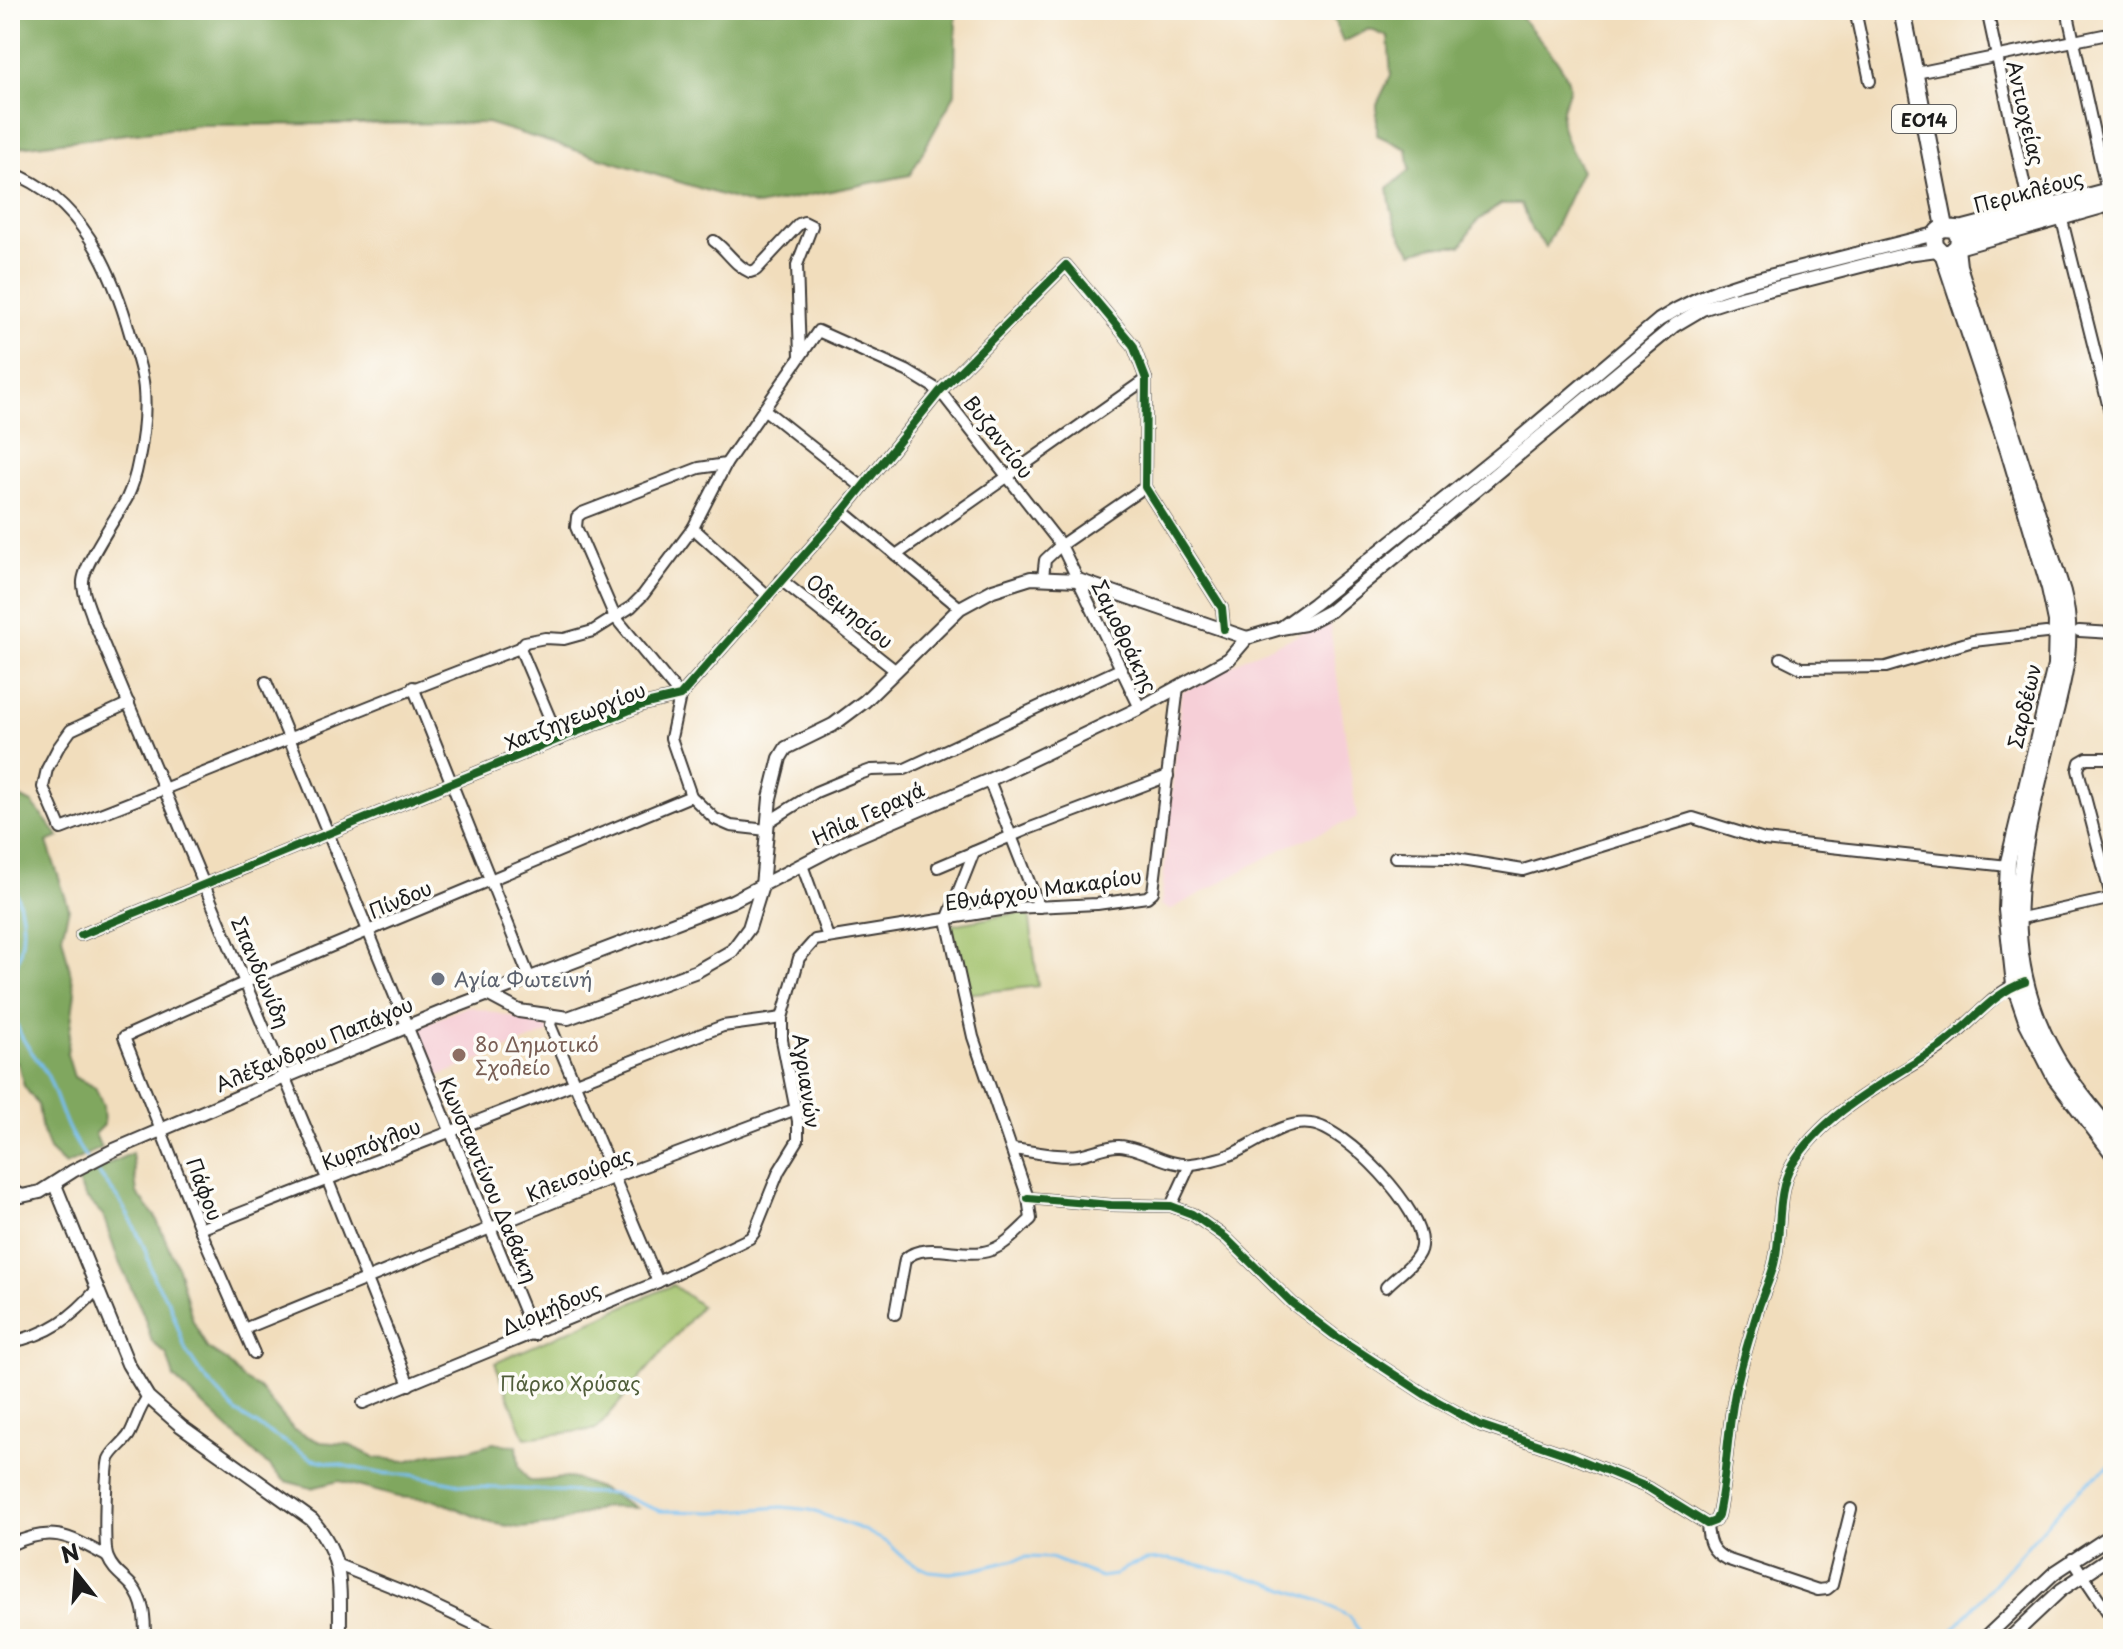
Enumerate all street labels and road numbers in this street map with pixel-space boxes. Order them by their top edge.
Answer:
street label: Αντιοχείας [1999,58,2053,168]
road number: ΕΟ14 [1892,105,1956,133]
street label: Περικλέους [1970,162,2086,220]
street label: Βυζαντίου [957,389,1041,485]
street label: Οδεμησίου [800,566,900,656]
street label: Σαμοθράκης [1085,575,1165,697]
street label: Σαρδέων [2000,661,2048,751]
street label: Χατζηγεωργίου [500,674,650,758]
street label: Ηλία Γεραγά [807,774,929,852]
street label: Εθνάρχου Μακαρίου [942,860,1144,918]
street label: Πίνδου [364,872,436,926]
street label: Σπανδωνίδη [224,912,298,1032]
street label: Αλέξανδρου Παπάγου [211,989,417,1099]
street label: Αγριανών [785,1032,829,1130]
street label: Κωνσταντίνου Δαβάκη [432,1073,546,1287]
street label: Κυρπόγλου [317,1111,425,1177]
street label: Κλεισούρας [521,1139,637,1209]
street label: Πάφου [179,1153,231,1225]
street label: Διομήδους [497,1274,605,1342]

